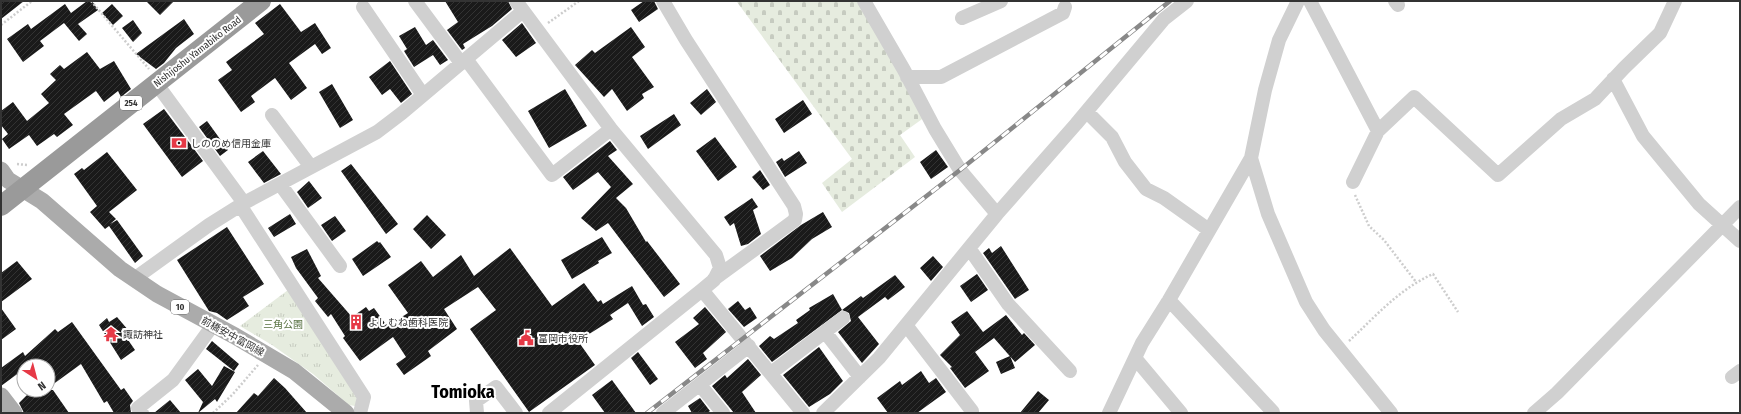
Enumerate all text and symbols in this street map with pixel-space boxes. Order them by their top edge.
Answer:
street label: Nishijoshu Yamabiko Road [151,14,244,90]
road number: 254 [120,96,142,110]
bank icon: しののめ信用金庫 [170,134,188,152]
place label: しののめ信用金庫 [191,138,271,150]
road number: 10 [171,300,189,314]
building icon: よしむね歯科医院 [347,313,365,331]
street label: 前橋安中富岡線 [199,315,266,359]
place label: よしむね歯科医院 [368,317,448,329]
park label: 三角公園 [263,319,303,331]
temple icon: 諏訪神社 [102,325,120,343]
place label: 諏訪神社 [123,329,163,341]
public building icon: 富岡市役所 [517,329,535,347]
place label: 富岡市役所 [538,333,588,345]
north arrow [16,358,56,398]
text: N [35,378,48,393]
district label: Tomioka [431,381,495,403]

